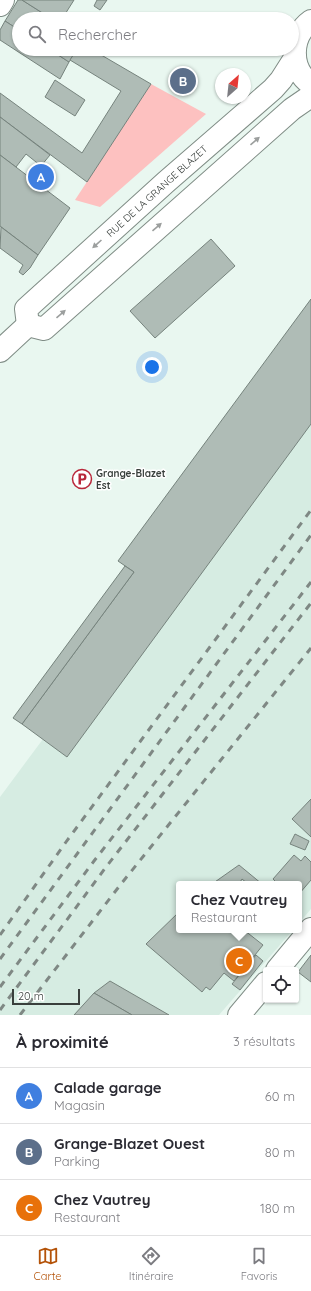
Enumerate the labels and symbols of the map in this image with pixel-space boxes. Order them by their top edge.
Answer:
pin: B [170,66,196,96]
north arrow [215,68,251,104]
one-way arrow [250,137,260,146]
street label: RUE DE LA GRANGE BLAZET [104,142,210,240]
pin: A [28,162,54,192]
one-way arrow [152,223,163,232]
one-way arrow [92,239,101,248]
one-way arrow [56,310,66,319]
your location [142,357,162,377]
place label: Grange-Blazet Est [96,467,166,492]
parking icon: Grange-Blazet Est [71,468,93,490]
pin: C [226,946,252,976]
scale bar [12,987,80,1006]

